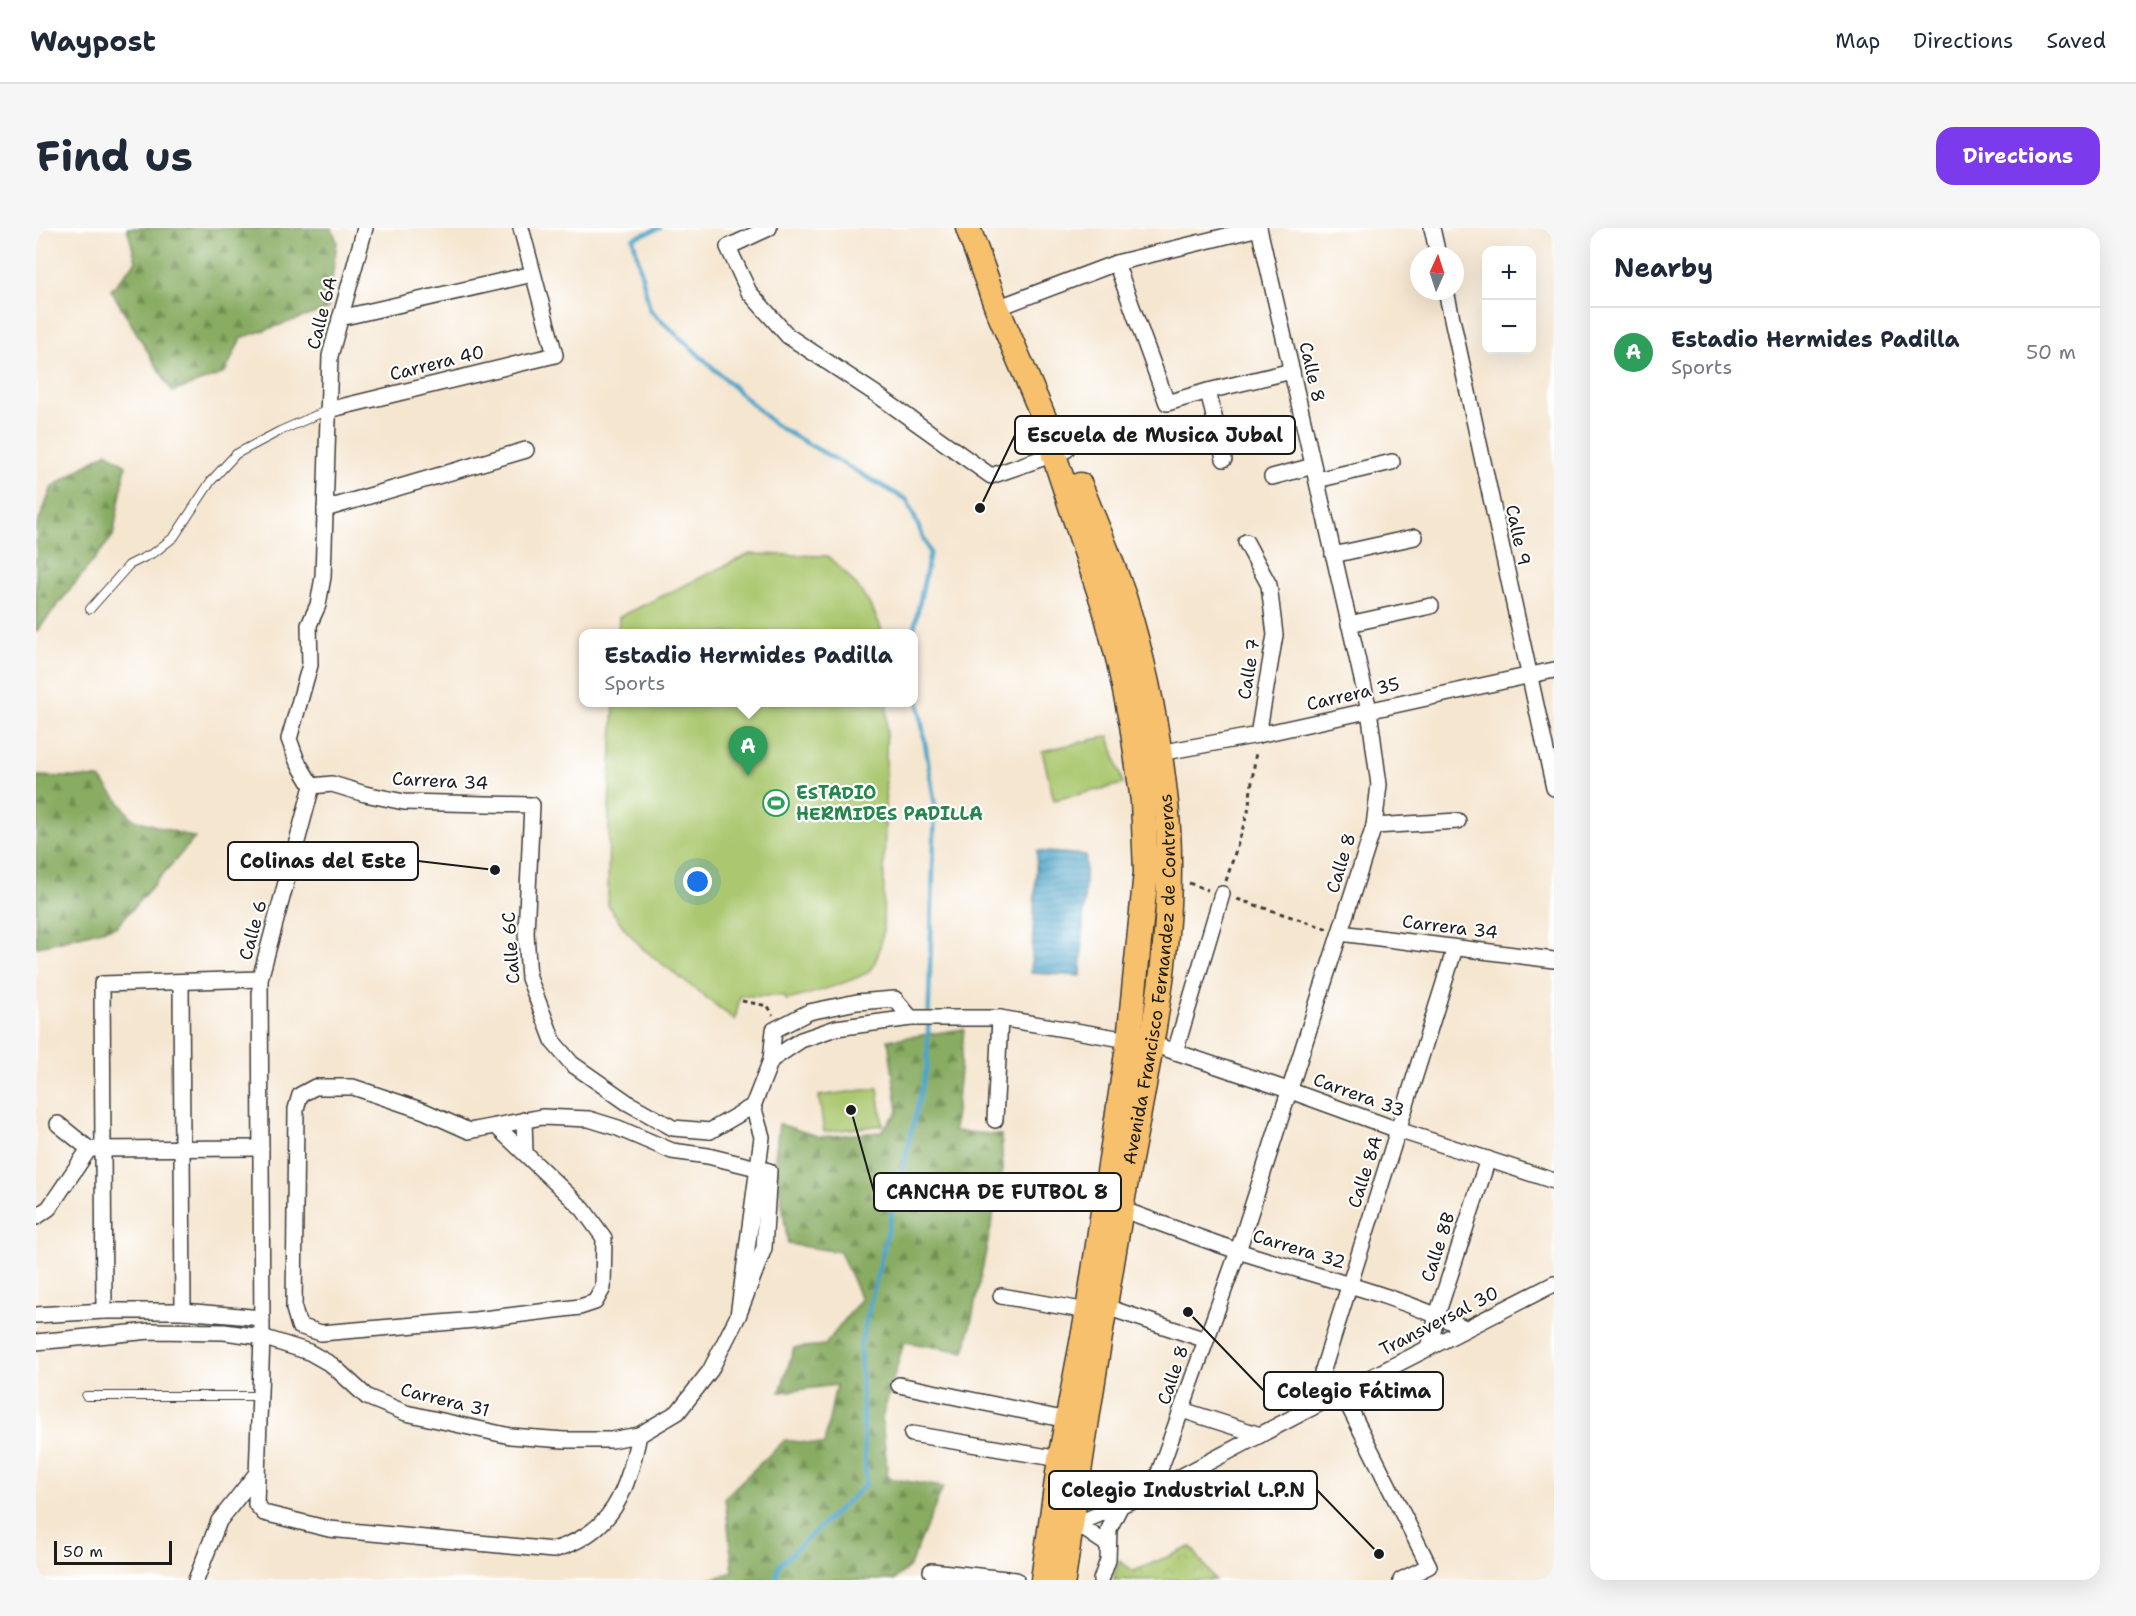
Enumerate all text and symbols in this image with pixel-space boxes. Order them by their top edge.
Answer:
text: Waypost [30,22,156,60]
text: Map [1835,27,1880,55]
text: Directions [1913,27,2013,55]
text: Saved [2046,27,2106,55]
button: Directions [1936,127,2100,185]
text: Find us [36,128,193,184]
north arrow [1410,246,1464,300]
map controls [1482,246,1536,354]
button: + [1482,246,1536,300]
text: Nearby [1614,250,1713,285]
street label: Calle 6A [301,274,343,352]
button: − [1482,300,1536,354]
text: Estadio Hermides Padilla [1671,325,1960,354]
street label: Calle 8 [1293,339,1331,405]
text: A [1626,339,1641,365]
text: 50 m [2026,339,2076,365]
street label: Carrera 40 [387,340,487,386]
text: Sports [1671,354,1732,380]
callout: Escuela de Musica Jubal [1015,416,1295,454]
text: Escuela de Musica Jubal [1027,422,1283,448]
street label: Calle 9 [1500,502,1536,568]
popup [579,629,918,707]
street label: Calle 7 [1232,637,1266,701]
text: Estadio Hermides Padilla [604,641,893,670]
text: Sports [604,670,666,696]
street label: Carrera 35 [1304,672,1402,716]
pin: A [728,726,768,776]
street label: Carrera 34 [391,766,489,796]
place label: ESTADIO HERMIDES PADILLA [796,781,983,826]
sports icon: ESTADIO HERMIDES PADILLA [761,788,791,818]
street label: Avenida Francisco Fernandez de Contreras [1117,792,1181,1167]
street label: Calle 8 [1321,830,1361,896]
callout: Colinas del Este [228,842,418,880]
text: Colinas del Este [240,848,406,874]
your location [683,867,712,896]
street label: Calle 6 [233,897,273,963]
street label: Carrera 34 [1401,909,1499,945]
street label: Calle 6C [497,911,525,985]
street label: Carrera 33 [1310,1067,1408,1123]
street label: Calle 8A [1342,1133,1388,1211]
callout: CANCHA DE FUTBOL 8 [874,1173,1121,1211]
text: CANCHA DE FUTBOL 8 [886,1179,1108,1205]
street label: Calle 8B [1415,1209,1461,1285]
street label: Carrera 32 [1250,1224,1348,1274]
street label: Transversal 30 [1375,1281,1503,1361]
street label: Calle 8 [1152,1342,1194,1408]
callout: Colegio Fátima [1264,1372,1443,1410]
street label: Carrera 31 [398,1377,492,1423]
text: Colegio Fátima [1277,1378,1432,1404]
callout: Colegio Industrial L.P.N [1049,1471,1317,1509]
text: Colegio Industrial L.P.N [1061,1477,1305,1503]
scale bar [54,1538,172,1566]
text: 50 m [63,1541,103,1562]

